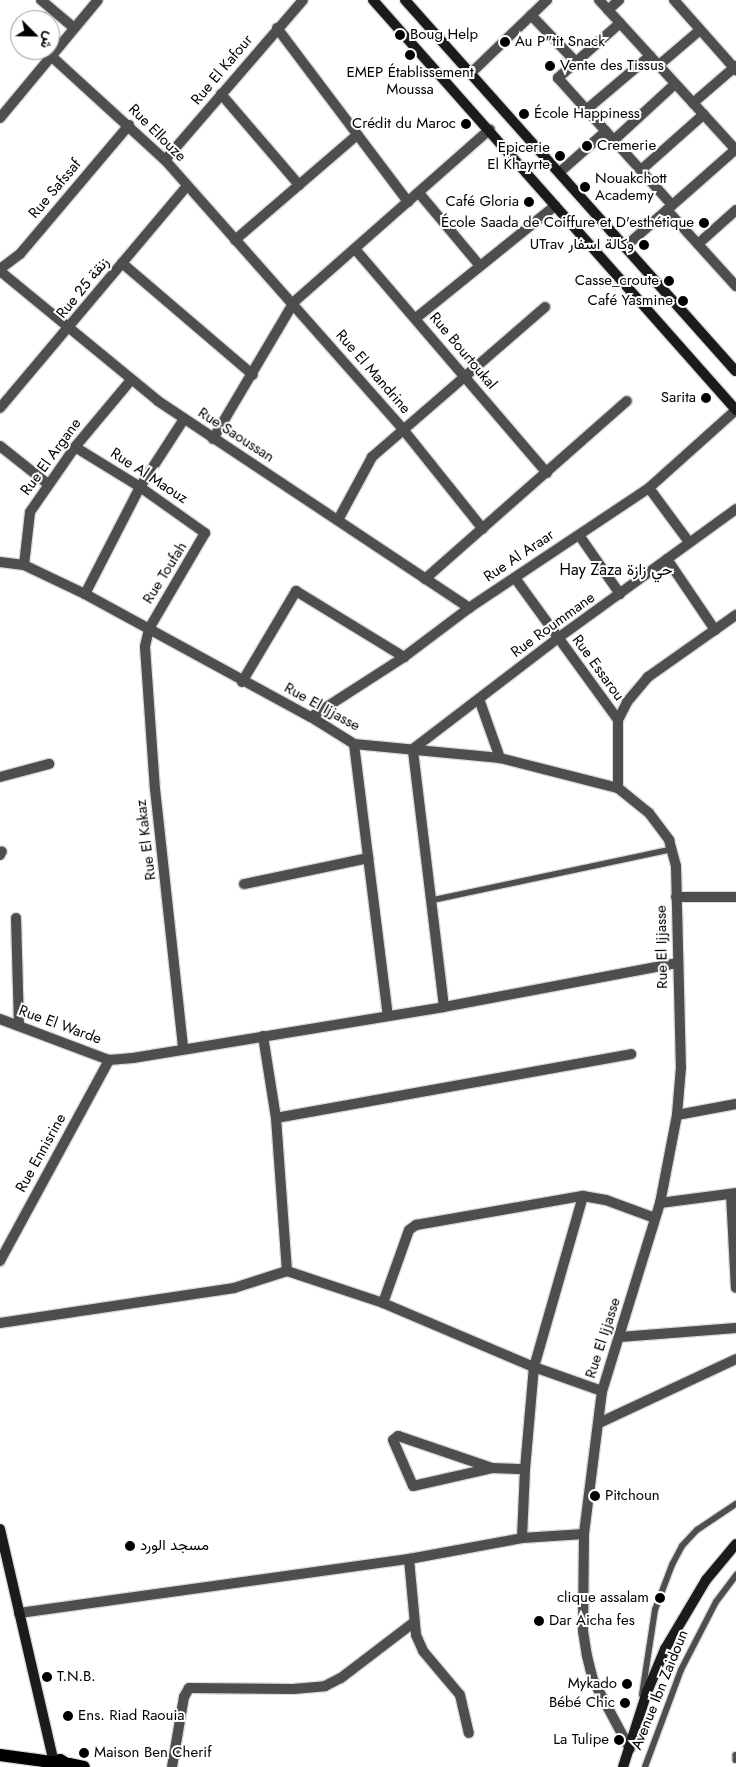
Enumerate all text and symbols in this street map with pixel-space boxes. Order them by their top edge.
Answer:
north arrow [10,10,60,60]
place label: Boug Help [410,26,478,44]
text: ش [35,29,60,52]
marker: Boug Help [394,29,406,41]
street label: Rue El Kafour [188,31,256,109]
place label: Au P"tit Snack [515,33,605,51]
marker: Au P"tit Snack [499,36,511,48]
marker: EMEP Établissement Moussa [404,49,416,61]
place label: Vente des Tissus [560,57,664,75]
marker: Vente des Tissus [544,60,556,72]
place label: EMEP Établissement Moussa [346,63,474,98]
street label: Rue Ellouze [124,100,190,166]
place label: École Happiness [534,105,640,123]
marker: École Happiness [518,108,530,120]
place label: Crédit du Maroc [352,115,456,133]
marker: Crédit du Maroc [460,118,472,130]
place label: Cremerie [597,137,656,155]
place label: Epicerie El Khayrte [487,138,550,173]
marker: Cremerie [581,140,593,152]
marker: Epicerie El Khayrte [554,150,566,162]
street label: Rue Safssaf [25,156,85,222]
place label: Nouakchott Academy [595,169,667,204]
marker: Nouakchott Academy [579,181,591,193]
place label: Café Gloria [445,193,519,211]
marker: Café Gloria [523,196,535,208]
place label: École Saada de Coiffure et D'esthétique [441,214,694,232]
marker: École Saada de Coiffure et D'esthétique [698,217,710,229]
place label: UTrav وكالة اسفار [530,236,634,254]
marker: UTrav وكالة اسفار [638,239,650,251]
street label: Rue 25 زنقة [53,254,113,322]
place label: Casse_croute [575,272,659,290]
marker: Casse_croute [663,275,675,287]
place label: Café Yasmine [588,292,673,310]
marker: Café Yasmine [677,295,689,307]
street label: Rue Bourtoukal [426,309,500,393]
street label: Rue El Mandrine [332,326,414,418]
place label: Sarita [661,389,696,407]
marker: Sarita [700,392,712,404]
street label: Rue Saoussan [195,404,277,466]
street label: Rue El Argane [17,415,85,499]
street label: Rue Al Maouz [107,444,191,508]
street label: Rue Al Araar [480,526,558,586]
street label: Rue Toufah [139,539,191,607]
district label: Hay Zaza حي زازة [560,560,672,580]
street label: Rue Roummane [508,589,598,661]
street label: Rue Essarou [568,632,628,704]
street label: Rue El Ijjasse [281,679,363,735]
street label: Rue El Kakaz [132,799,160,881]
street label: Rue El Ijjasse [652,905,672,989]
street label: Rue El Warde [16,1002,104,1048]
street label: Rue Ennisrine [12,1111,70,1195]
street label: Rue El Ijjasse [581,1295,625,1381]
place label: Pitchoun [605,1487,660,1505]
marker: Pitchoun [589,1490,601,1502]
place label: مسجد الورد [140,1537,209,1555]
marker: مسجد الورد [124,1540,136,1552]
place label: clique assalam [557,1589,649,1607]
marker: clique assalam [653,1591,667,1605]
place label: Dar Aicha fes [549,1612,635,1630]
marker: Dar Aicha fes [533,1615,545,1627]
street label: Avenue Ibn Zaidoun [628,1627,692,1753]
place label: T.N.B. [57,1668,96,1686]
marker: T.N.B. [41,1671,53,1683]
place label: Mykado [568,1675,617,1693]
marker: Mykado [621,1678,633,1690]
place label: Bébé Chic [549,1694,615,1712]
marker: Bébé Chic [619,1697,631,1709]
place label: Ens. Riad Raouia [78,1707,185,1725]
marker: Ens. Riad Raouia [62,1710,74,1722]
place label: La Tulipe [553,1731,609,1749]
marker: La Tulipe [613,1734,625,1746]
place label: Maison Ben Cherif [94,1744,212,1762]
marker: Maison Ben Cherif [78,1747,90,1759]

